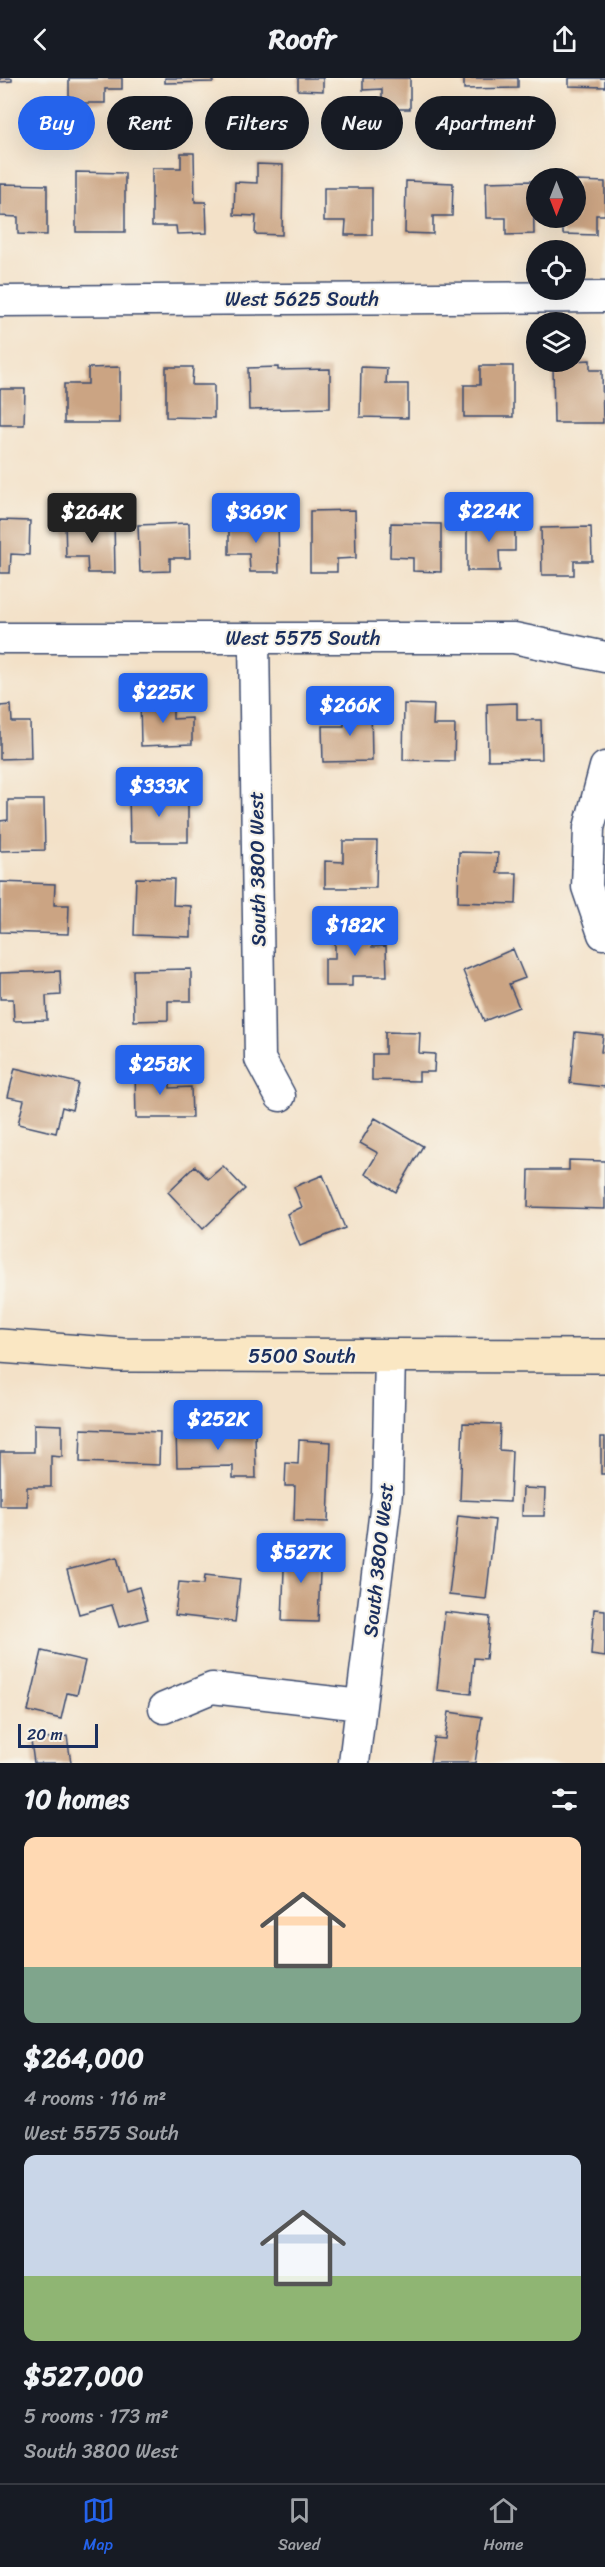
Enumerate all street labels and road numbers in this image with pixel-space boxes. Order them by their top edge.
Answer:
street label: West 5625 South [225,282,379,317]
street label: West 5575 South [226,621,380,656]
street label: South 3800 West [239,791,276,947]
street label: 5500 South [248,1339,356,1374]
street label: South 3800 West [353,1481,404,1639]

